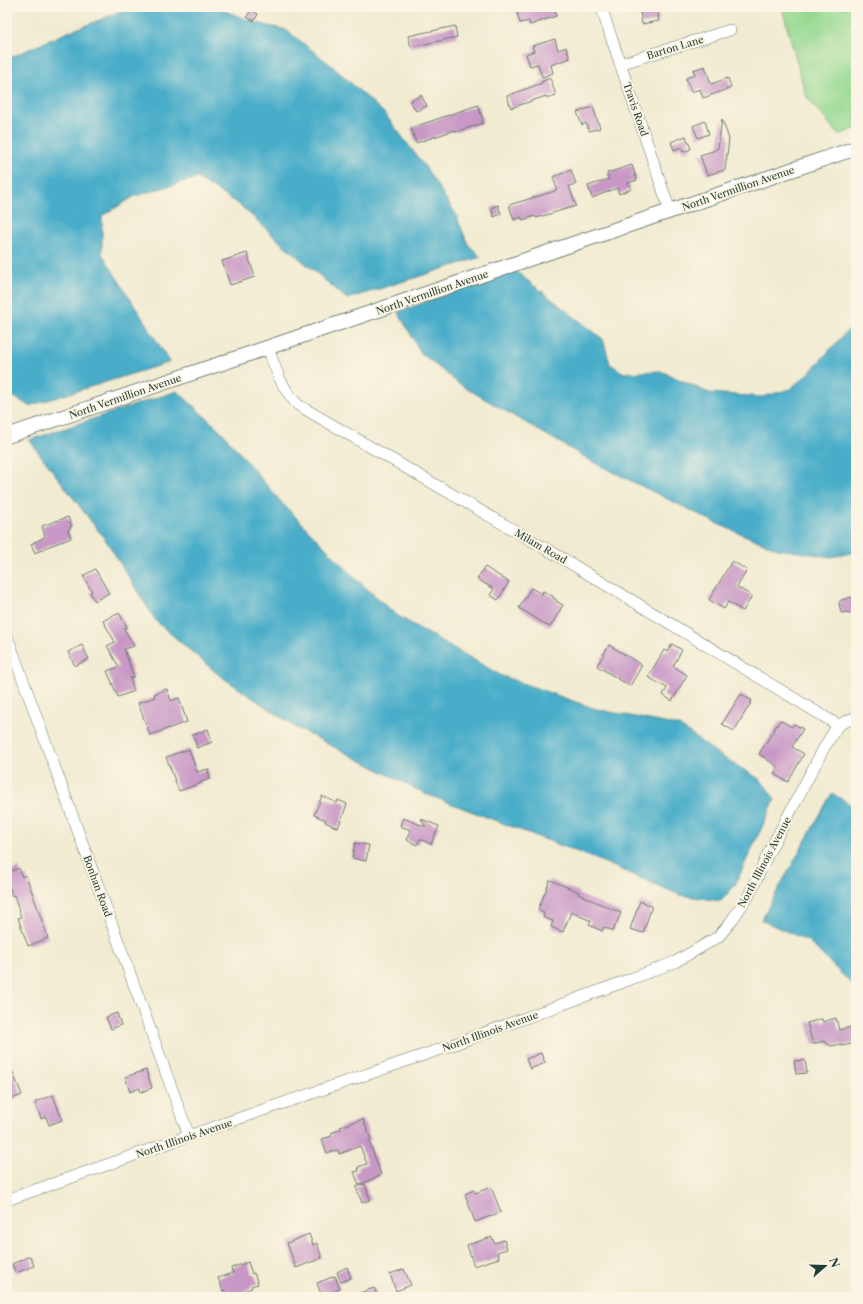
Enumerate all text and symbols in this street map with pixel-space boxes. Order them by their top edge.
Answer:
street label: Barton Lane [645,33,706,62]
street label: Travis Road [620,80,651,138]
street label: North Vermillion Avenue [680,163,796,214]
street label: North Vermillion Avenue [374,267,490,318]
street label: North Vermillion Avenue [67,371,183,422]
street label: Milam Road [512,526,569,567]
street label: North Illinois Avenue [735,814,794,910]
street label: Bonhan Road [80,854,115,919]
street label: North Illinois Avenue [440,1008,540,1055]
street label: North Illinois Avenue [134,1116,234,1161]
north arrow [805,1246,845,1286]
text: N [826,1256,843,1270]

